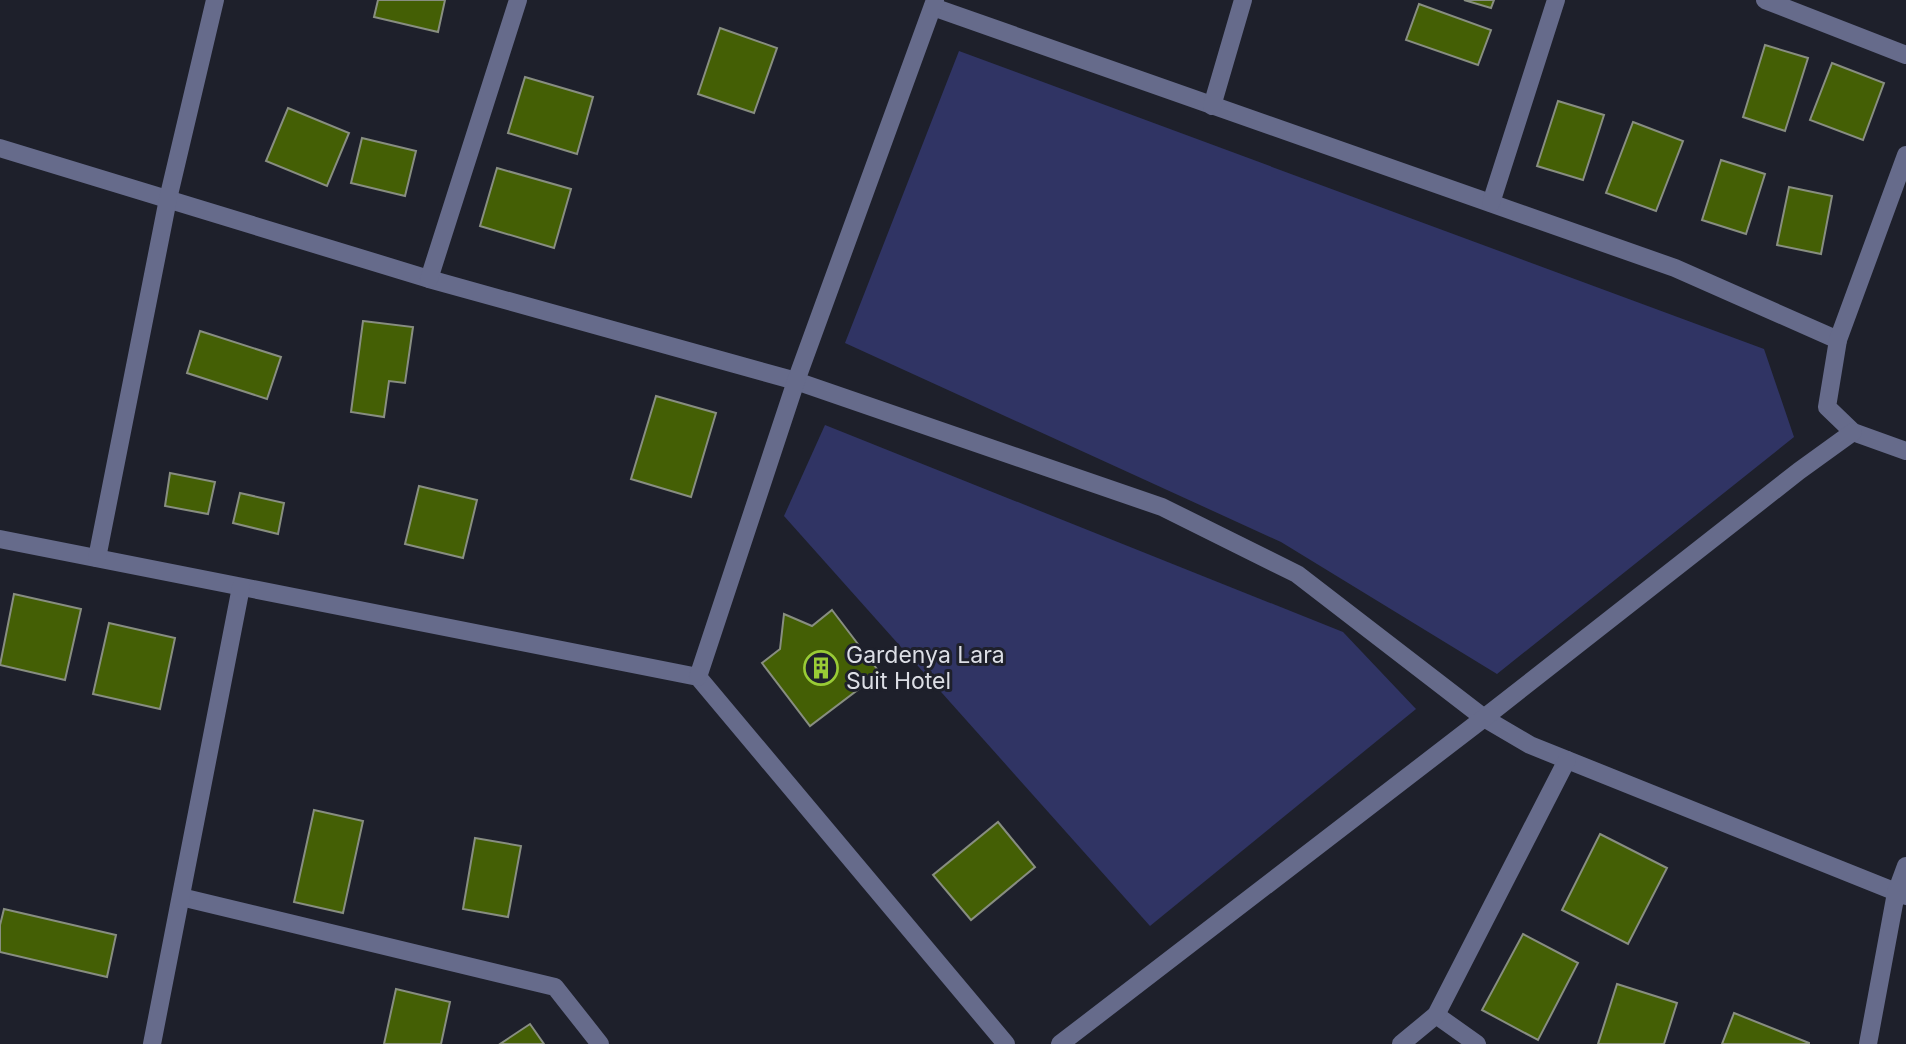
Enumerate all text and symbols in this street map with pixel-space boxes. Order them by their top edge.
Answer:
place label: Gardenya Lara Suit Hotel [846,641,1005,695]
building icon: Gardenya Lara Suit Hotel [802,649,840,687]

